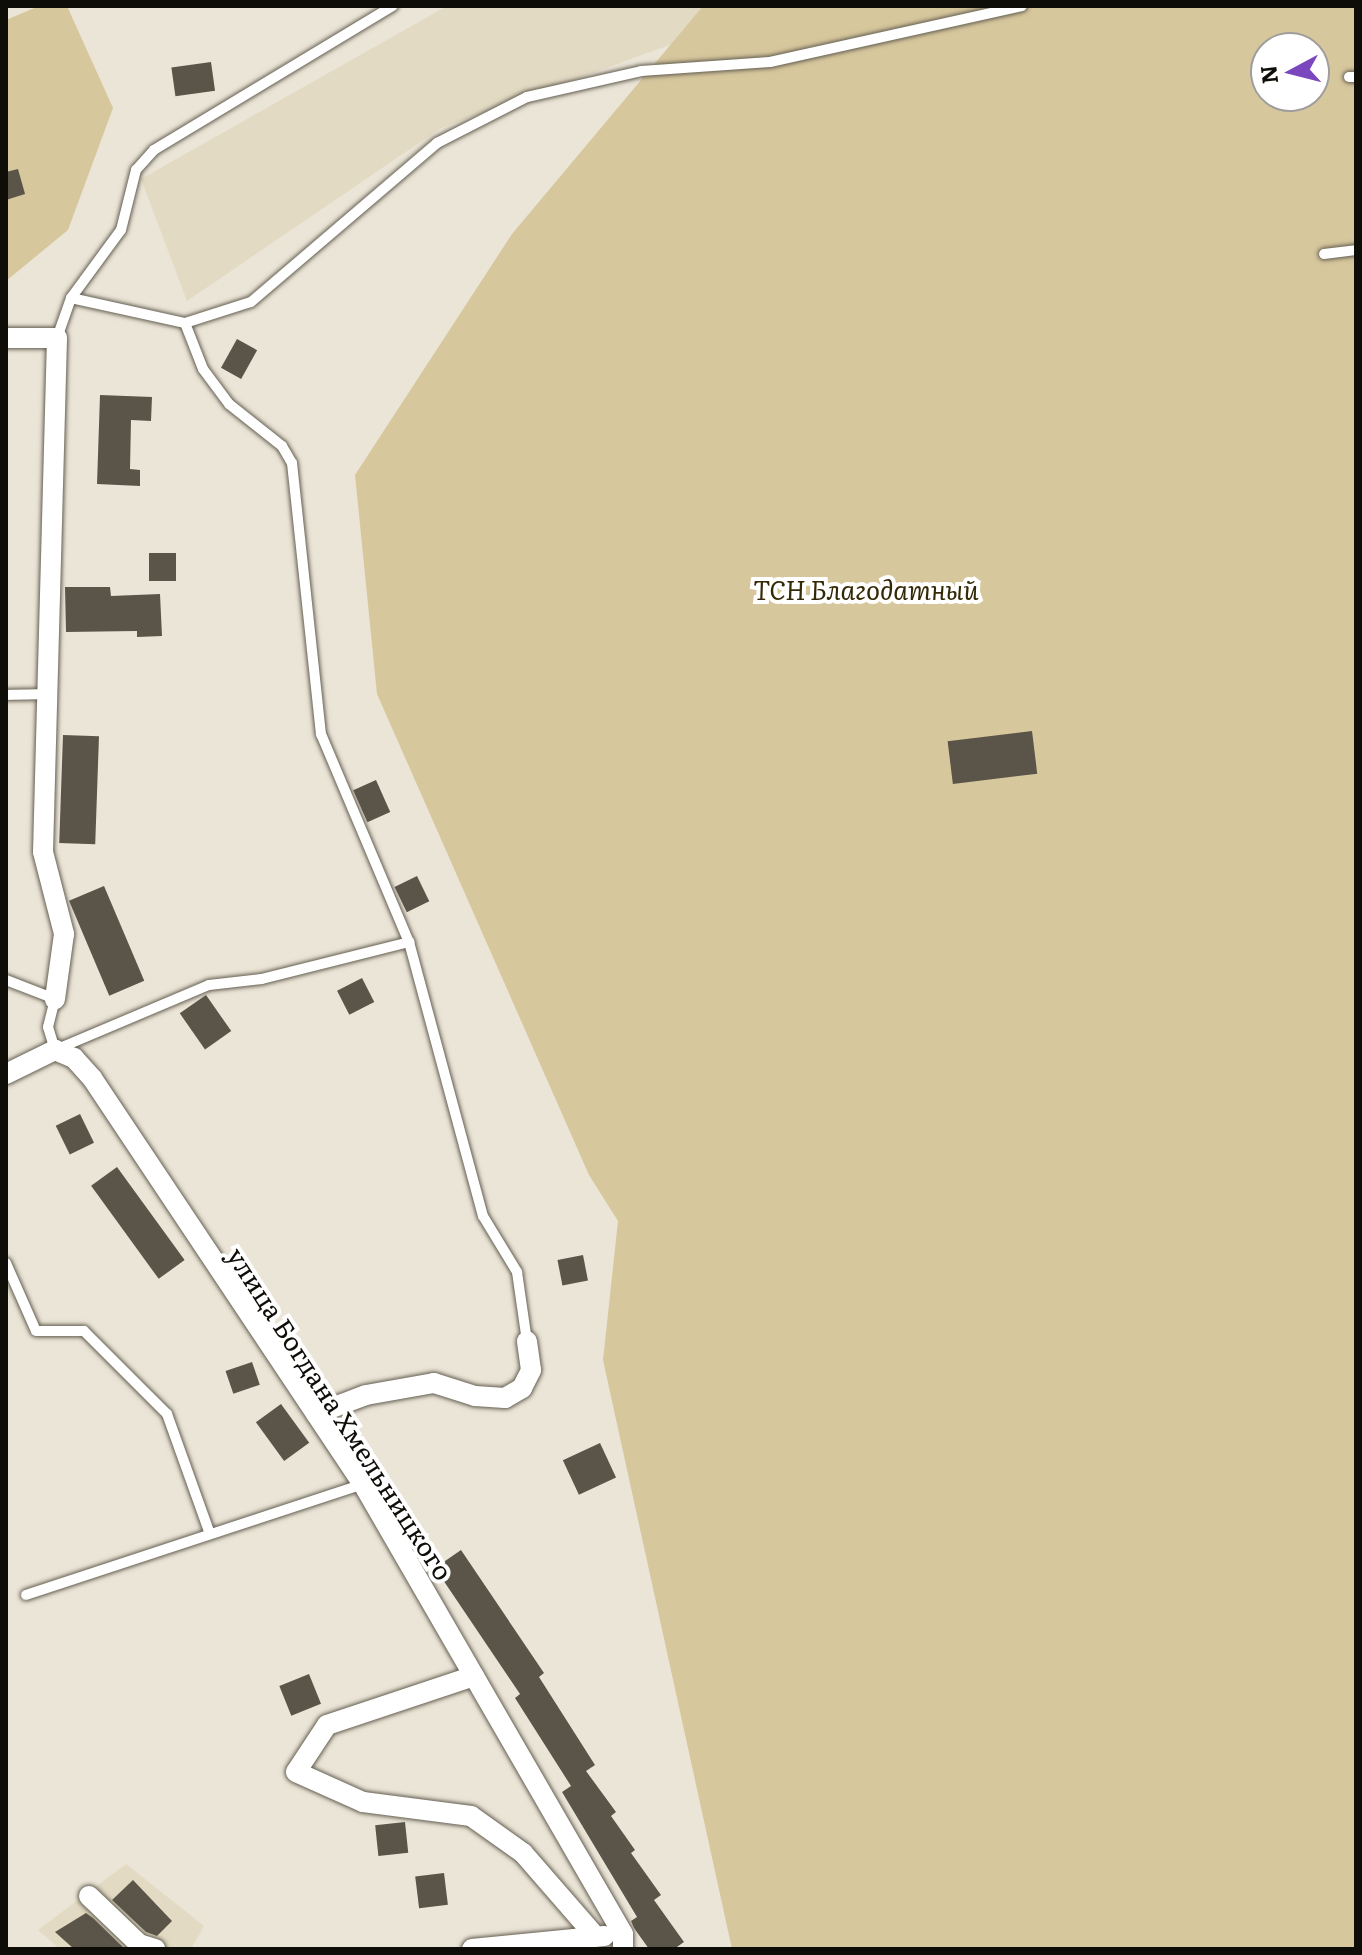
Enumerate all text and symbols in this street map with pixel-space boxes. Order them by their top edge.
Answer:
north arrow [1250,32,1330,112]
text: N [1250,64,1285,86]
park label: ТСН Благодатный [753,573,979,605]
street label: улица Богдана Хмельницкого [222,1241,460,1585]

